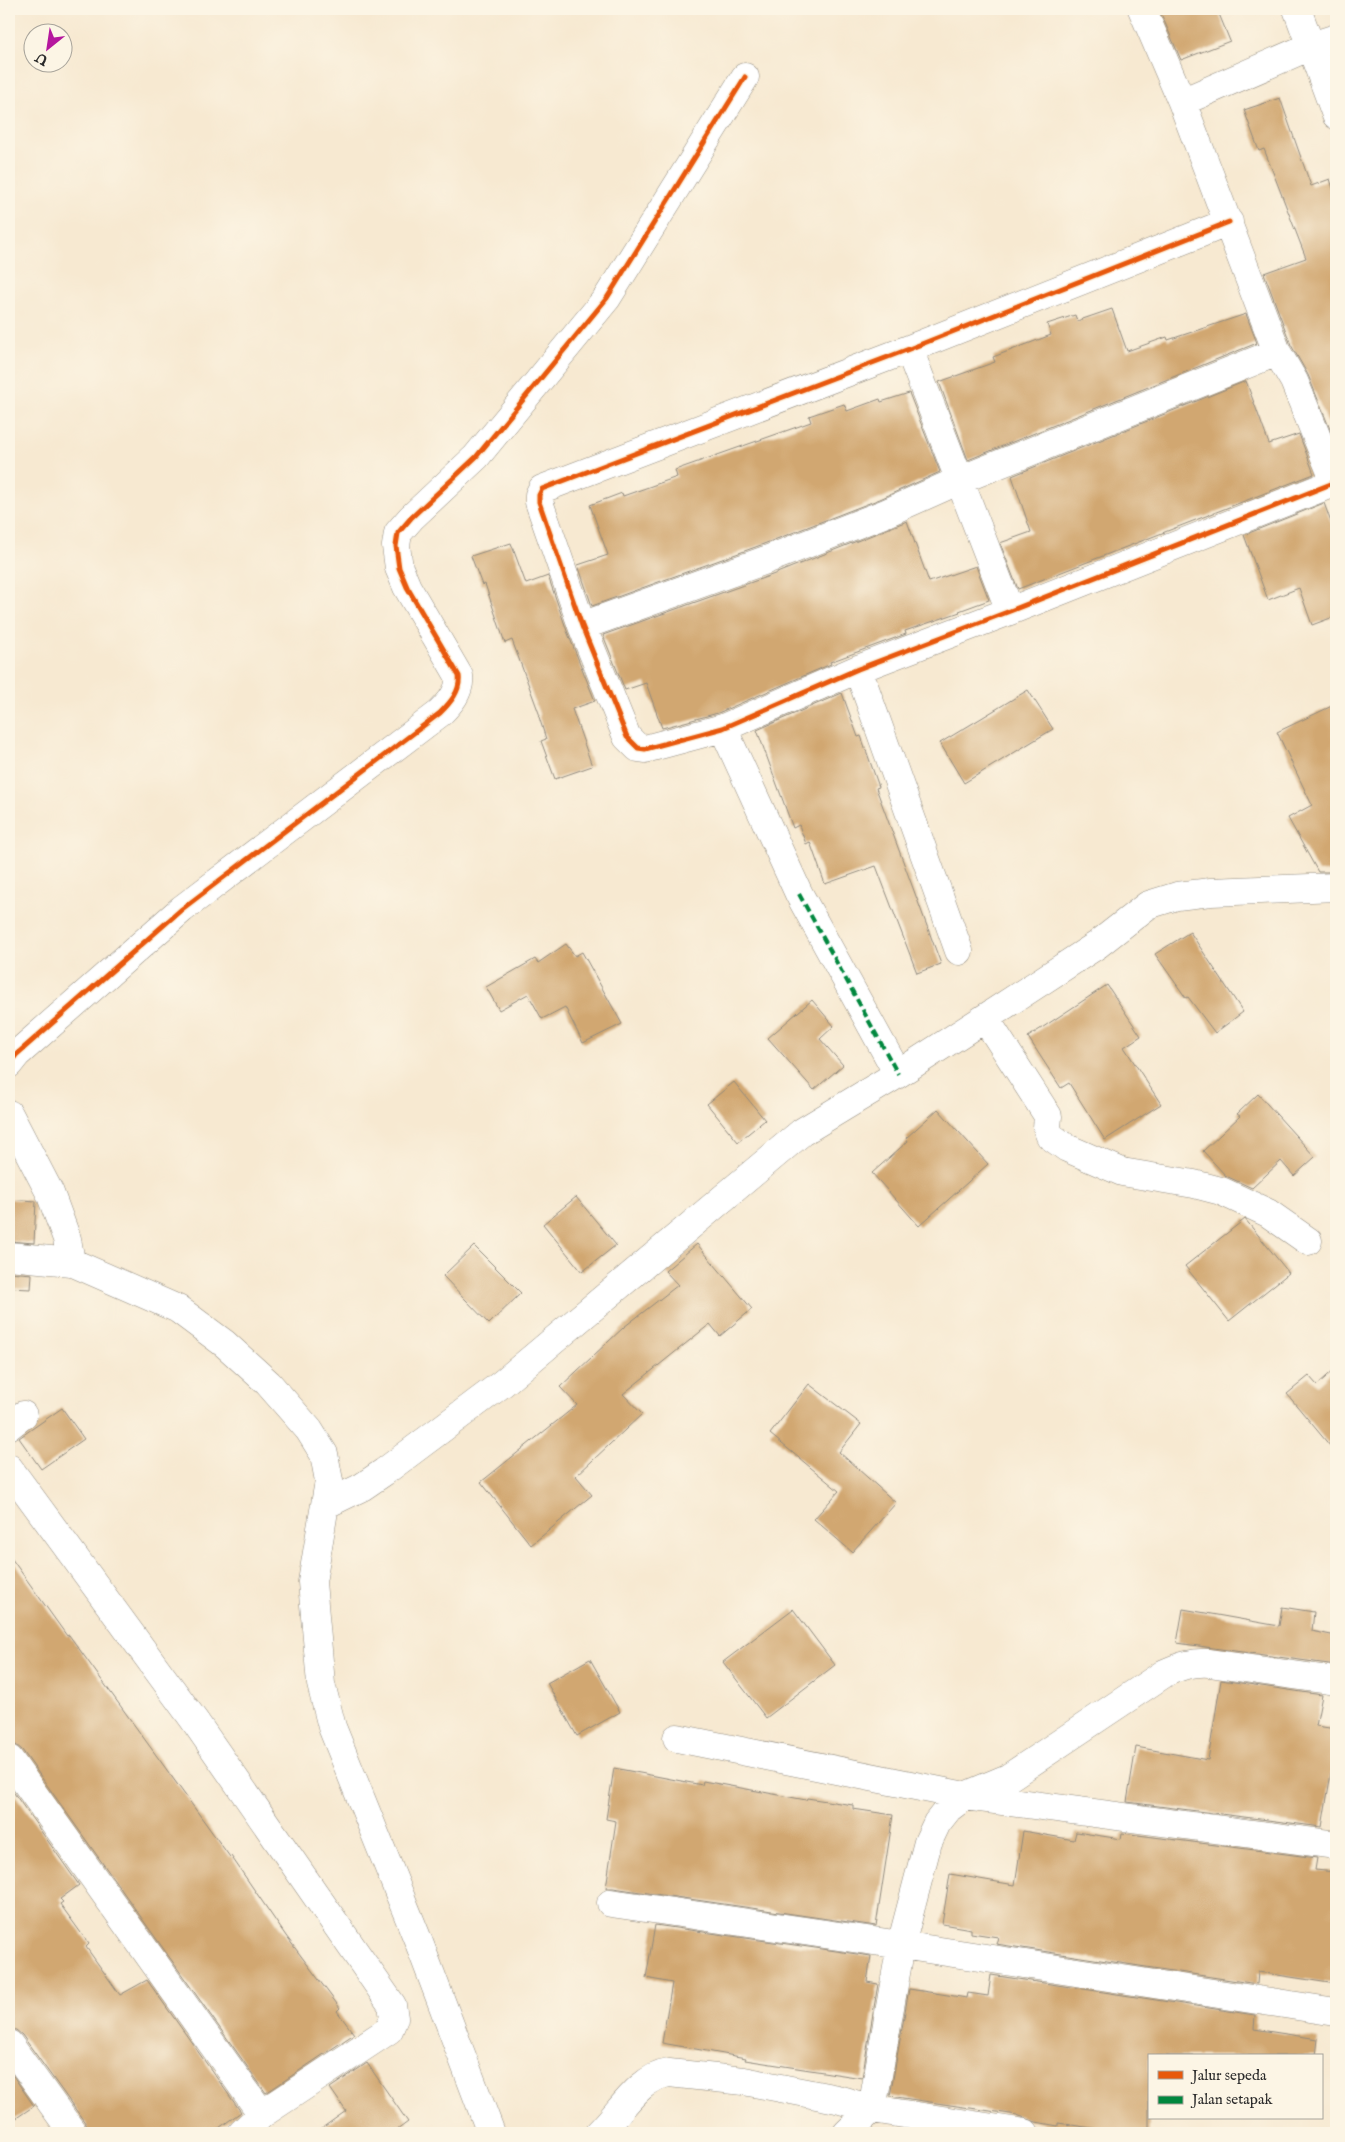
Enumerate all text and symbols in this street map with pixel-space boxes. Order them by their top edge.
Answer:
north arrow [22,22,72,72]
text: U [31,47,53,70]
legend [1148,2054,1322,2120]
text: Jalur sepeda [1190,2066,1267,2085]
text: Jalan setapak [1190,2090,1273,2109]

